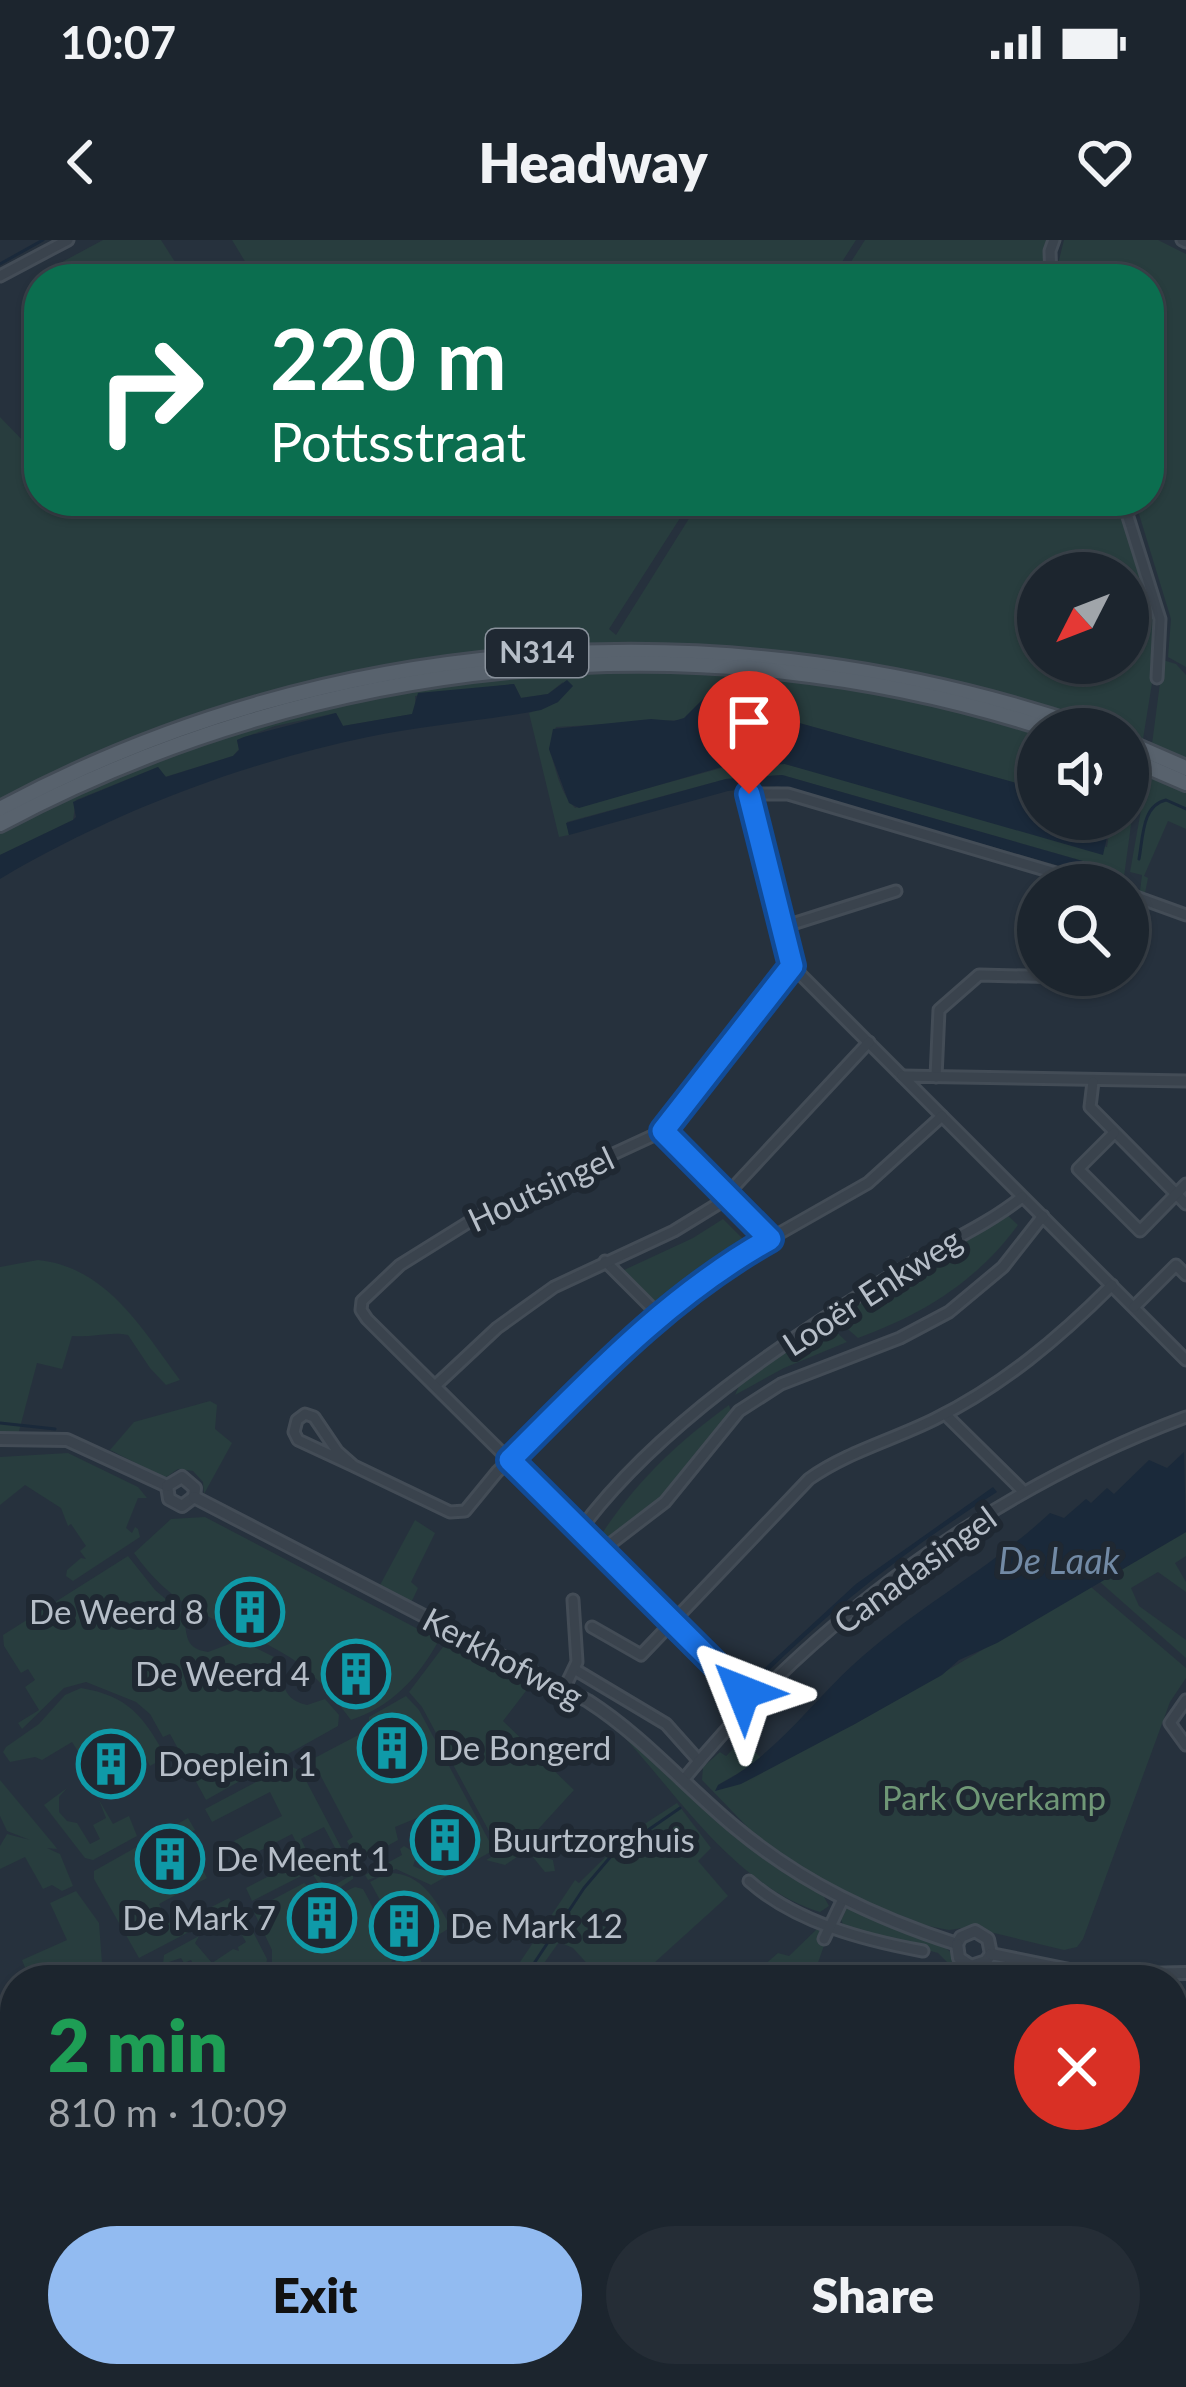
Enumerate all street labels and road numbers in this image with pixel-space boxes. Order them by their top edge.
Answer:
road number: N314 [486,629,588,677]
street label: Houtsingel [461,1137,620,1239]
street label: Looër Enkweg [775,1219,968,1364]
street label: Canadasingel [825,1497,1003,1641]
street label: Kerkhofweg [417,1598,590,1716]

